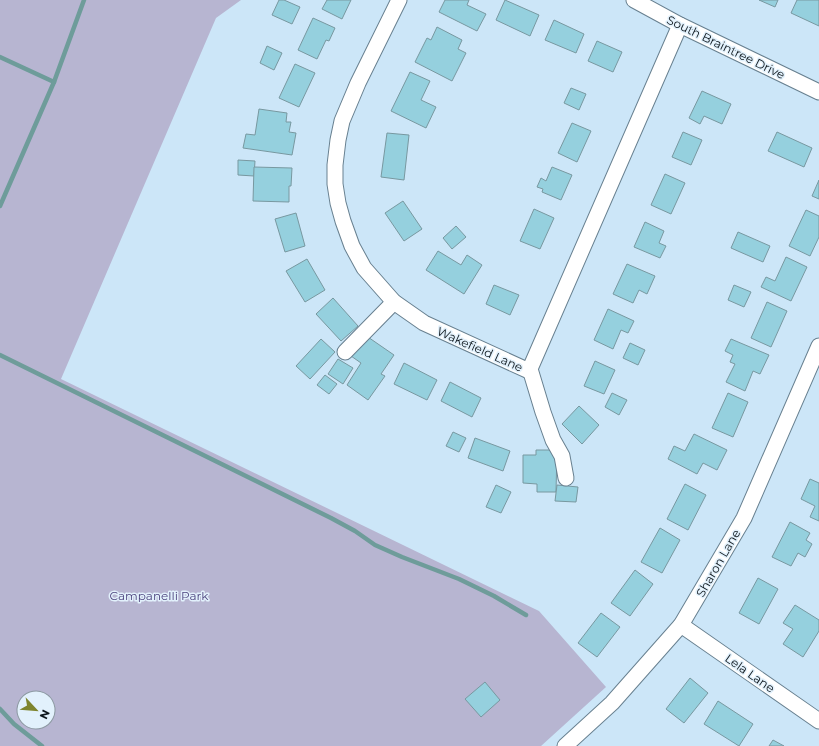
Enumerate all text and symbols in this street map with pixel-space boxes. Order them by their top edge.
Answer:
street label: South Braintree Drive [665,12,787,82]
street label: Wakefield Lane [435,323,525,375]
street label: Sharon Lane [693,527,743,599]
park label: Campanelli Park [109,588,209,603]
street label: Lela Lane [722,650,778,696]
north arrow [16,690,56,730]
text: N [37,707,53,721]

